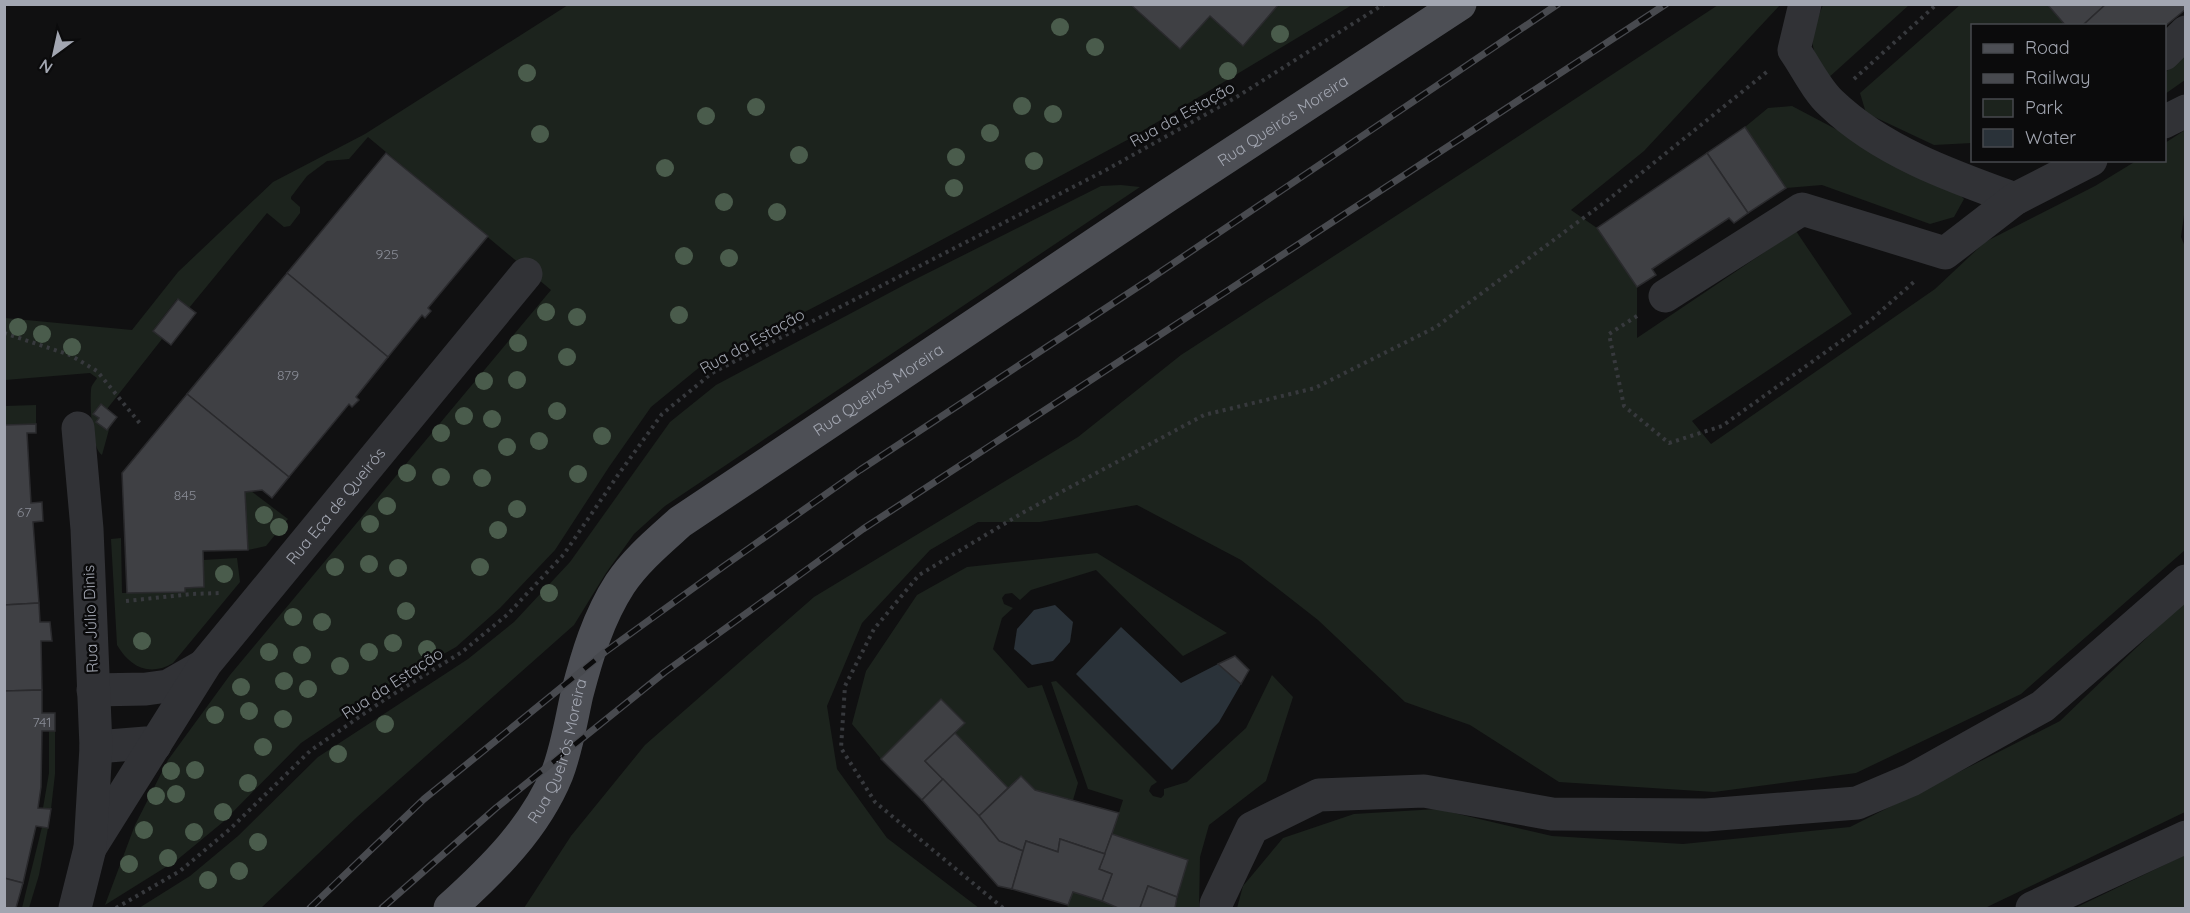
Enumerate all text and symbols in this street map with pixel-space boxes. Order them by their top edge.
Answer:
north arrow [24,24,84,84]
legend [1971,24,2166,162]
text: Road [2025,36,2070,59]
text: N [35,55,56,78]
text: Railway [2025,66,2091,89]
street label: Rua Queirós Moreira [1214,70,1352,170]
street label: Rua da Estação [1126,77,1238,151]
text: Park [2025,96,2063,119]
text: Water [2025,126,2076,149]
house number: 925 [375,245,399,263]
street label: Rua da Estação [696,304,808,378]
street label: Rua Queirós Moreira [809,339,947,440]
house number: 879 [277,366,299,384]
street label: Rua Eça de Queirós [281,443,389,568]
house number: 845 [174,486,196,504]
house number: 67 [17,503,31,521]
street label: Rua Júlio Dinis [78,565,102,673]
street label: Rua da Estação [338,643,446,723]
street label: Rua Queirós Moreira [523,676,591,827]
house number: 741 [32,713,52,731]

